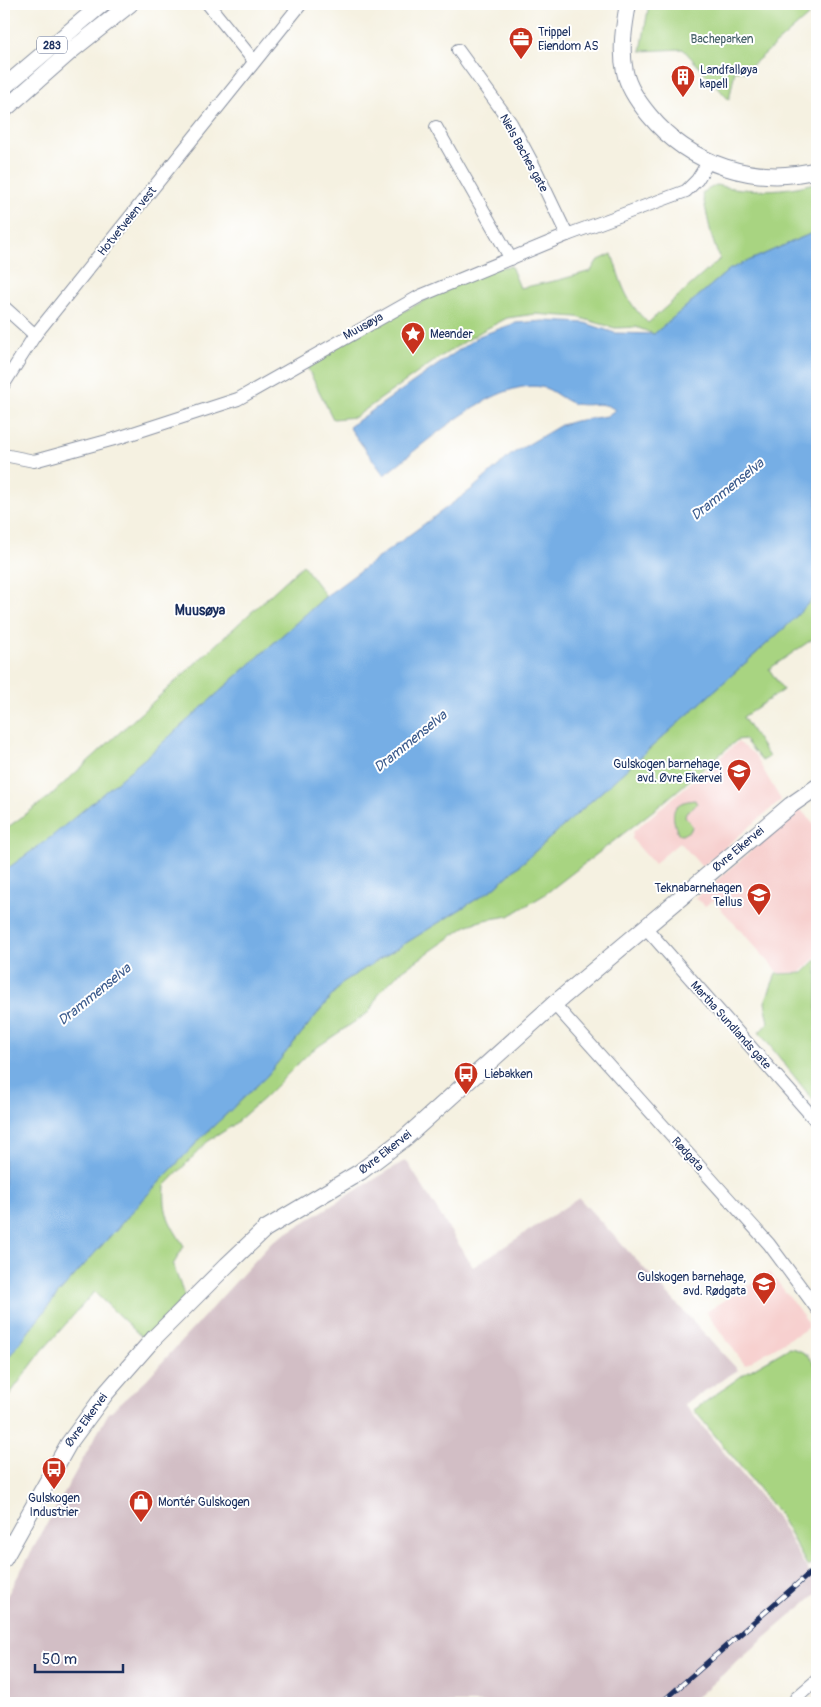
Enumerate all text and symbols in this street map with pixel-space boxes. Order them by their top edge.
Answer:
place label: Trippel Eiendom AS [538,25,599,54]
office icon: Trippel Eiendom AS [508,26,534,60]
park label: Bacheparken [690,32,754,47]
road number: 283 [37,36,67,54]
place label: Landfalløya kapell [700,63,758,92]
building icon: Landfalløya kapell [670,64,696,98]
street label: Niels Baches gate [496,112,551,195]
street label: Hotvetveien vest [95,183,160,259]
street label: Muusøya [341,309,386,343]
place icon: Meander [400,321,426,355]
place label: Meander [430,327,473,342]
water label: Drammenselva [687,454,768,524]
district label: Muusøya [175,602,226,619]
water label: Drammenselva [370,706,451,776]
place label: Gulskogen barnehage, avd. Øvre Eikervei [613,757,722,786]
school or university icon: Gulskogen barnehage, avd. Øvre Eikervei [726,758,752,792]
street label: Øvre Eikervei [710,824,767,875]
place label: Teknabarnehagen Tellus [655,881,743,910]
school or university icon: Teknabarnehagen Tellus [746,882,772,916]
water label: Drammenselva [54,959,135,1029]
street label: Martha Sundlands gate [687,978,774,1073]
bus stop icon: Liebakken [453,1061,479,1095]
place label: Liebakken [484,1067,533,1082]
street label: Øvre Eikervei [356,1127,415,1178]
street label: Rødgata [668,1134,707,1175]
place label: Gulskogen barnehage, avd. Rødgata [637,1270,746,1299]
school or university icon: Gulskogen barnehage, avd. Rødgata [751,1271,777,1305]
street label: Øvre Eikervei [62,1391,111,1450]
bus stop icon: Gulskogen Industrier [41,1456,67,1490]
shop icon: Montér Gulskogen [128,1489,154,1523]
place label: Gulskogen Industrier [28,1491,80,1520]
place label: Montér Gulskogen [158,1495,250,1510]
scale bar [35,1642,122,1674]
text: 50 m [42,1650,77,1669]

